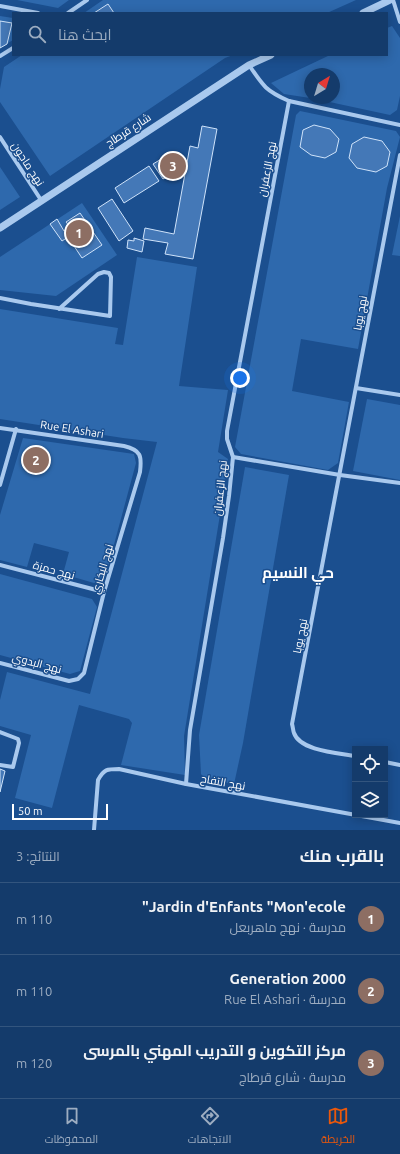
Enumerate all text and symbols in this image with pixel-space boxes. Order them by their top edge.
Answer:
search box [12,12,388,56]
icon: search [26,23,48,45]
text: ابحث هنا [58,26,112,43]
north arrow [304,68,340,104]
street label: شارع قرطاج [103,111,154,151]
street label: نهج ماجون [8,140,47,189]
street label: نهج الزعفران [256,140,280,198]
pin: 3 [160,151,186,181]
pin: 1 [66,218,92,248]
street label: نهج يوبا [351,295,371,332]
your location [230,368,250,388]
street label: Rue El Ashari [39,418,105,440]
pin: 2 [23,445,49,475]
street label: نهج الزعفران [211,459,231,517]
street label: نهج البخاري [89,543,118,596]
street label: نهج حمزة [31,559,76,583]
district label: حي النسيم [262,564,334,585]
street label: نهج يوبا [291,618,311,655]
street label: نهج البدوي [10,651,63,678]
map controls [352,746,388,818]
button: locate [352,746,388,782]
street label: نهج التفاح [199,772,247,794]
button: layers [352,782,388,818]
scale bar [12,802,108,821]
text: 50 m [18,805,42,817]
text: بالقرب منك [300,846,384,865]
text: النتائج: 3 [16,849,60,863]
text: Jardin d'Enfants "Mon'ecole" [142,898,346,915]
text: 110 m [16,912,52,926]
text: 1 [367,912,375,926]
text: مدرسة · نهج ماهربعل [229,920,346,934]
text: Generation 2000 [230,970,346,987]
text: 110 m [16,984,52,998]
text: 2 [367,984,375,998]
text: مدرسة · Rue El Ashari [224,992,346,1006]
text: مركز التكوين و التدريب المهني بالمرسى [83,1042,346,1059]
text: 120 m [16,1056,52,1070]
text: 3 [367,1056,375,1070]
text: مدرسة · شارع قرطاج [239,1070,346,1084]
tab: المحفوظات [45,1105,98,1149]
tab: الاتجاهات [188,1105,231,1149]
tab: الخريطة [321,1105,355,1149]

